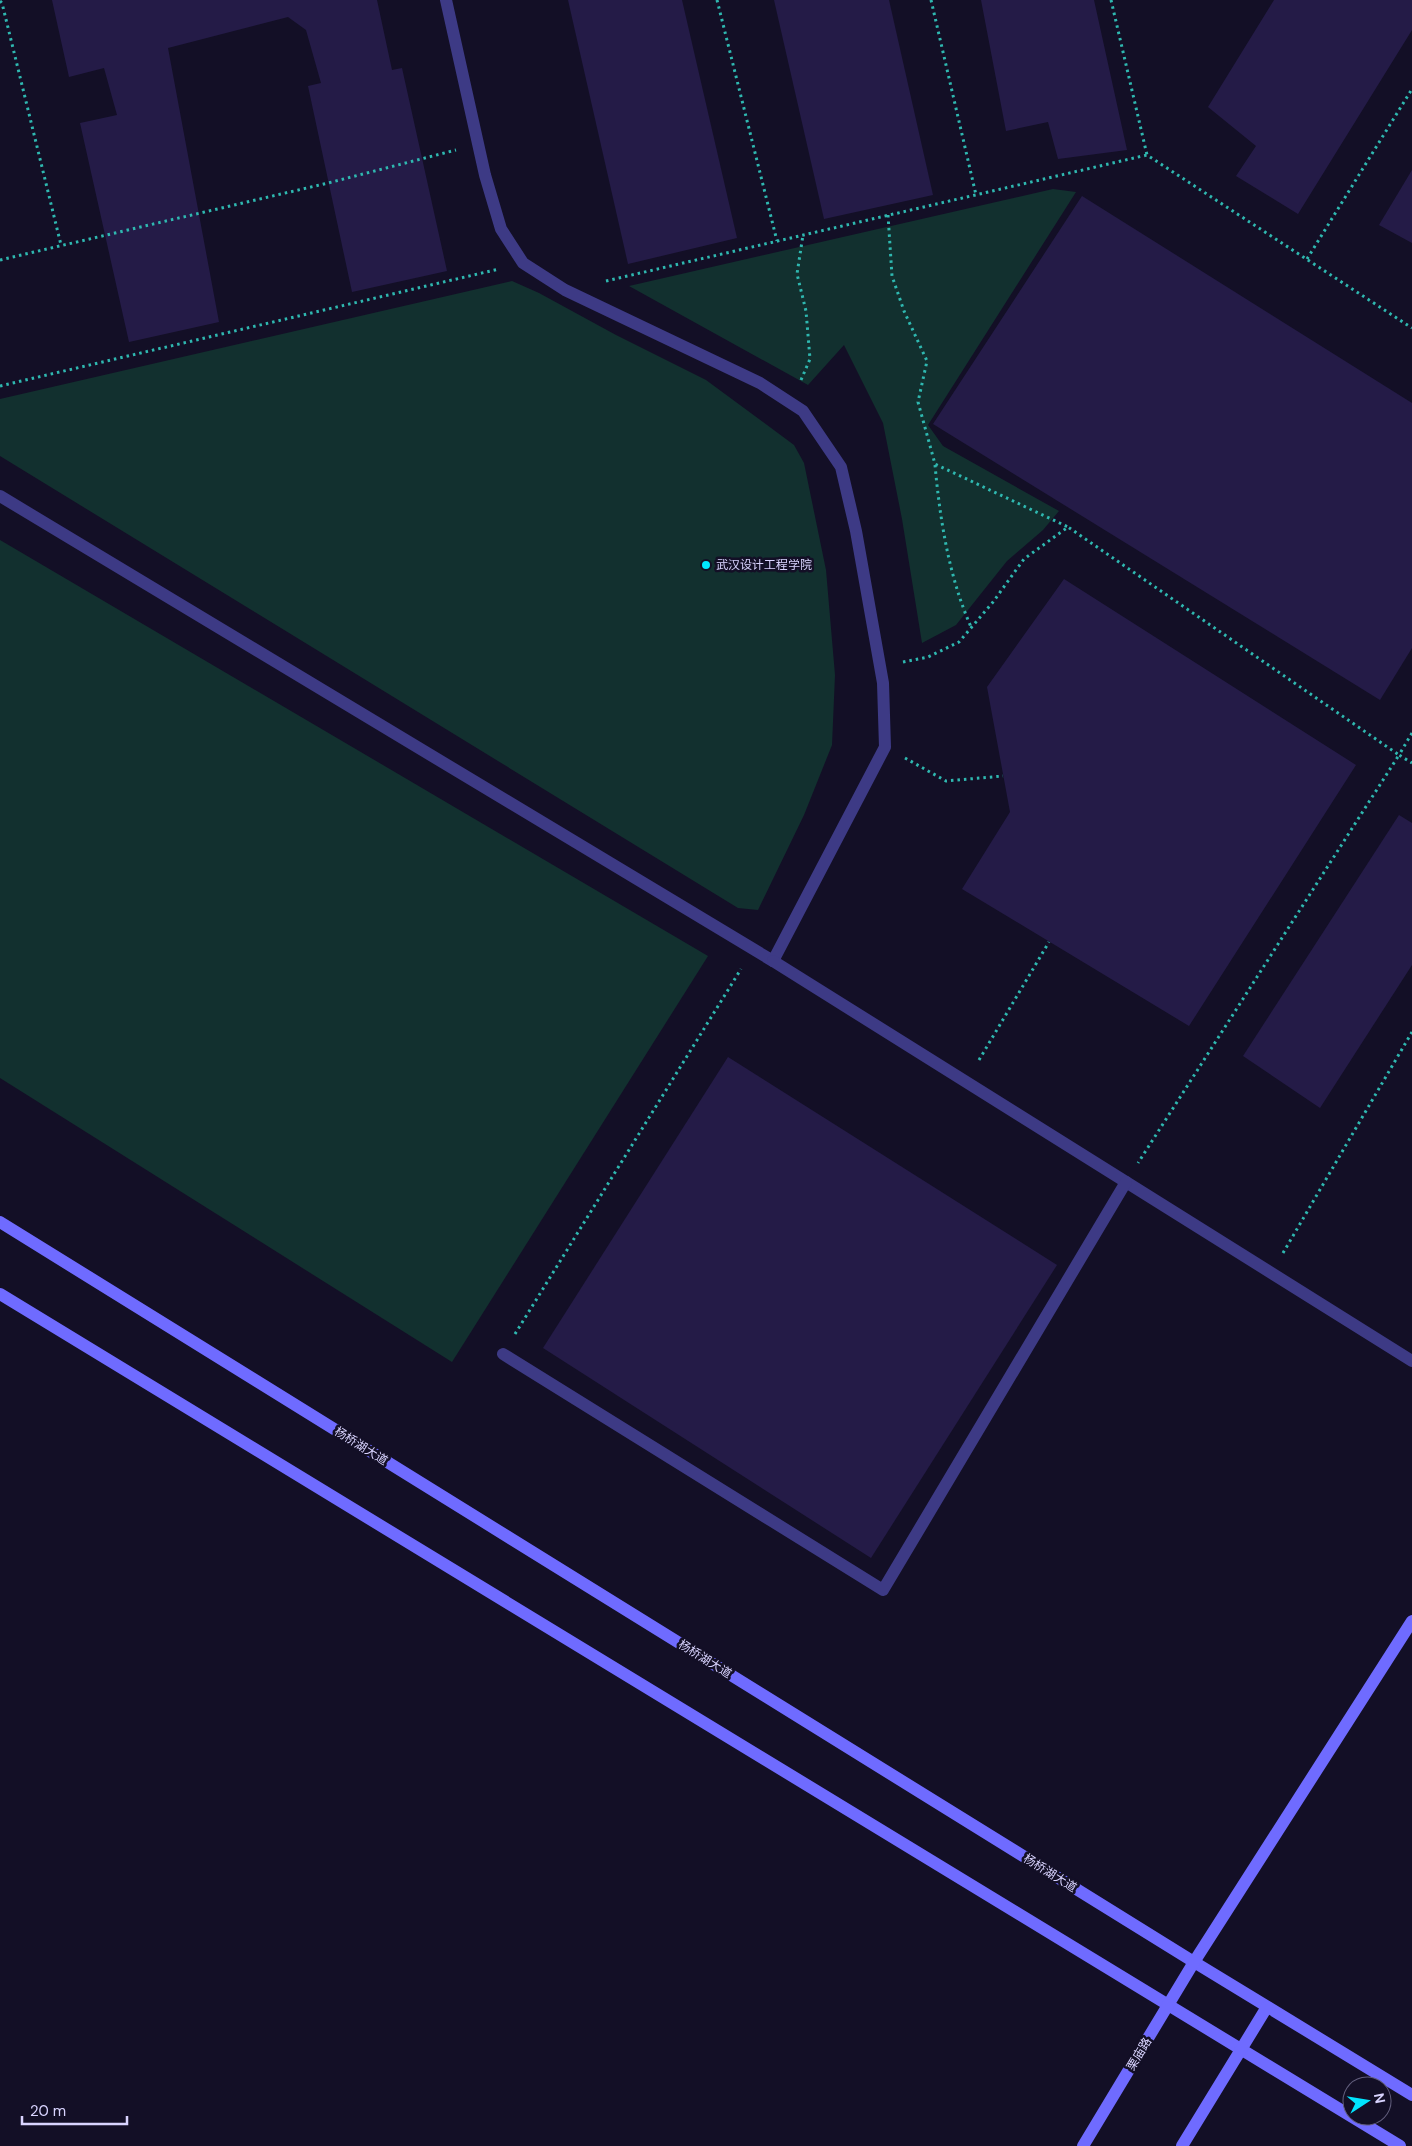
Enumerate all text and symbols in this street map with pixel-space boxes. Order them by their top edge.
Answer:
place label: 武汉设计工程学院 [716,557,812,573]
marker: 武汉设计工程学院 [700,559,712,571]
street label: 杨桥湖大道 [331,1423,391,1469]
street label: 杨桥湖大道 [675,1636,735,1682]
street label: 杨桥湖大道 [1020,1850,1080,1896]
street label: 栗庙路 [1123,2034,1155,2074]
north arrow [1342,2076,1392,2126]
text: N [1370,2091,1390,2105]
scale bar [22,2094,128,2126]
text: 20 m [30,2101,66,2121]

